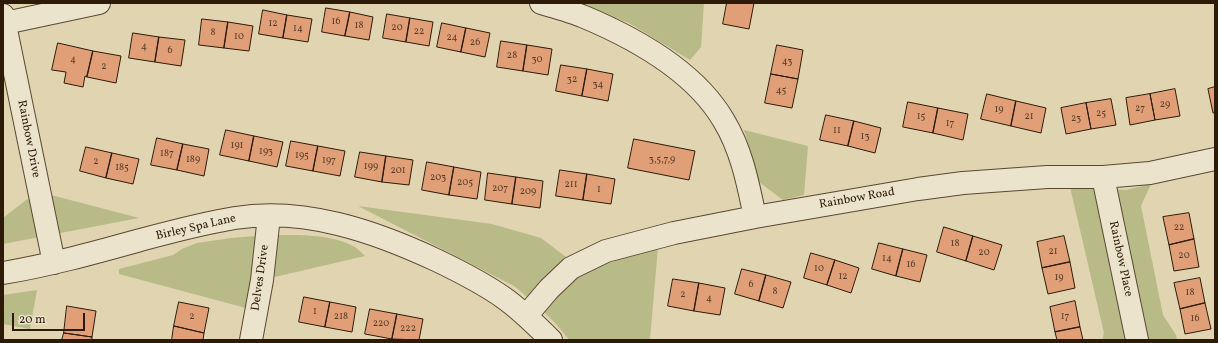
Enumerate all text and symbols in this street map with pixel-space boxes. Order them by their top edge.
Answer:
house number: 16 [332,16,340,28]
house number: 12 [268,18,278,30]
house number: 18 [355,20,363,32]
house number: 20 [391,22,403,34]
house number: 14 [293,23,303,35]
house number: 22 [414,26,424,38]
house number: 8 [210,27,216,39]
house number: 10 [234,31,244,43]
house number: 24 [446,32,458,44]
house number: 26 [470,37,480,49]
house number: 4 [141,41,147,53]
house number: 6 [167,45,173,57]
house number: 28 [507,50,517,62]
house number: 4 [70,54,76,66]
house number: 30 [532,54,542,66]
house number: 43 [782,56,792,68]
house number: 2 [101,61,107,73]
house number: 32 [567,74,577,86]
house number: 34 [592,79,604,91]
house number: 45 [776,85,786,97]
street label: Rainbow Drive [13,99,43,179]
house number: 29 [1160,99,1170,111]
house number: 27 [1135,103,1145,115]
house number: 19 [994,104,1004,116]
house number: 25 [1096,108,1106,120]
house number: 15 [917,111,925,123]
house number: 21 [1024,111,1034,123]
house number: 23 [1071,113,1081,125]
house number: 17 [946,118,954,130]
house number: 11 [833,125,841,137]
house number: 13 [860,131,870,143]
house number: 191 [231,140,243,152]
house number: 193 [259,146,273,158]
house number: 187 [160,148,174,160]
house number: 195 [295,150,309,162]
house number: 189 [186,154,200,166]
house number: 3,5,7,9 [649,154,675,166]
house number: 197 [322,155,336,167]
house number: 2 [93,156,99,168]
house number: 199 [364,161,378,173]
house number: 185 [115,162,129,174]
house number: 201 [390,165,406,177]
house number: 203 [430,172,446,184]
house number: 205 [457,177,473,189]
house number: 211 [564,179,578,191]
house number: 207 [492,183,508,195]
house number: 1 [597,184,601,196]
street label: Rainbow Road [818,185,896,213]
house number: 209 [520,186,536,198]
street label: Birley Spa Lane [155,212,237,244]
street label: Rainbow Place [1105,220,1135,298]
house number: 22 [1174,222,1184,234]
house number: 18 [951,238,959,250]
street label: Delves Drive [249,244,273,312]
house number: 21 [1048,246,1058,258]
house number: 20 [978,247,990,259]
house number: 20 [1178,250,1190,262]
house number: 14 [882,253,892,265]
house number: 16 [907,259,915,271]
house number: 10 [814,263,824,275]
house number: 12 [838,271,848,283]
house number: 19 [1054,272,1064,284]
house number: 6 [748,279,754,291]
house number: 8 [772,286,778,298]
house number: 18 [1186,287,1194,299]
house number: 2 [680,289,686,301]
house number: 4 [706,293,712,305]
scale bar [14,305,87,331]
house number: 1 [313,306,317,318]
house number: 2 [189,311,195,323]
house number: 218 [334,311,348,323]
house number: 17 [1061,311,1069,323]
text: 20 m [19,312,46,328]
house number: 16 [1191,313,1199,325]
house number: 220 [373,318,389,330]
house number: 222 [400,323,416,335]

